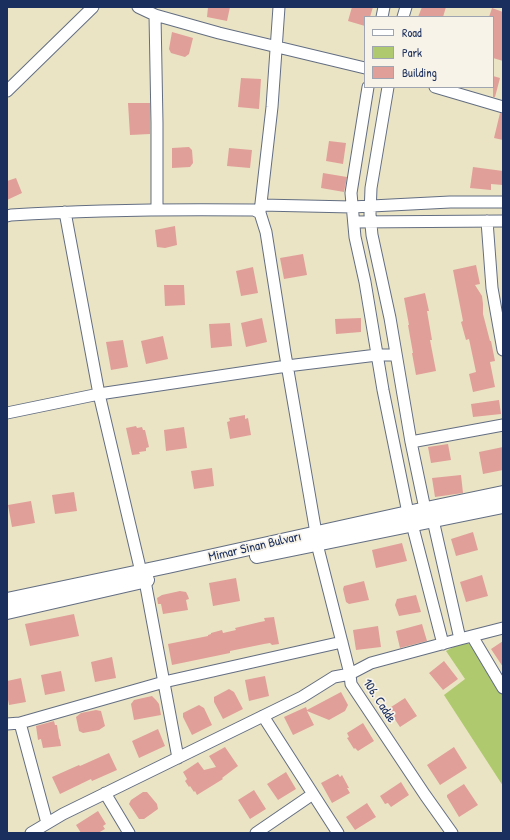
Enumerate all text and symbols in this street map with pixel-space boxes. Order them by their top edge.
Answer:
legend [364,16,494,88]
text: Road [402,24,422,41]
text: Park [402,44,422,61]
text: Building [402,64,437,81]
street label: Mimar Sinan Bulvarı [207,529,303,565]
street label: 106. Cadde [359,676,399,726]

